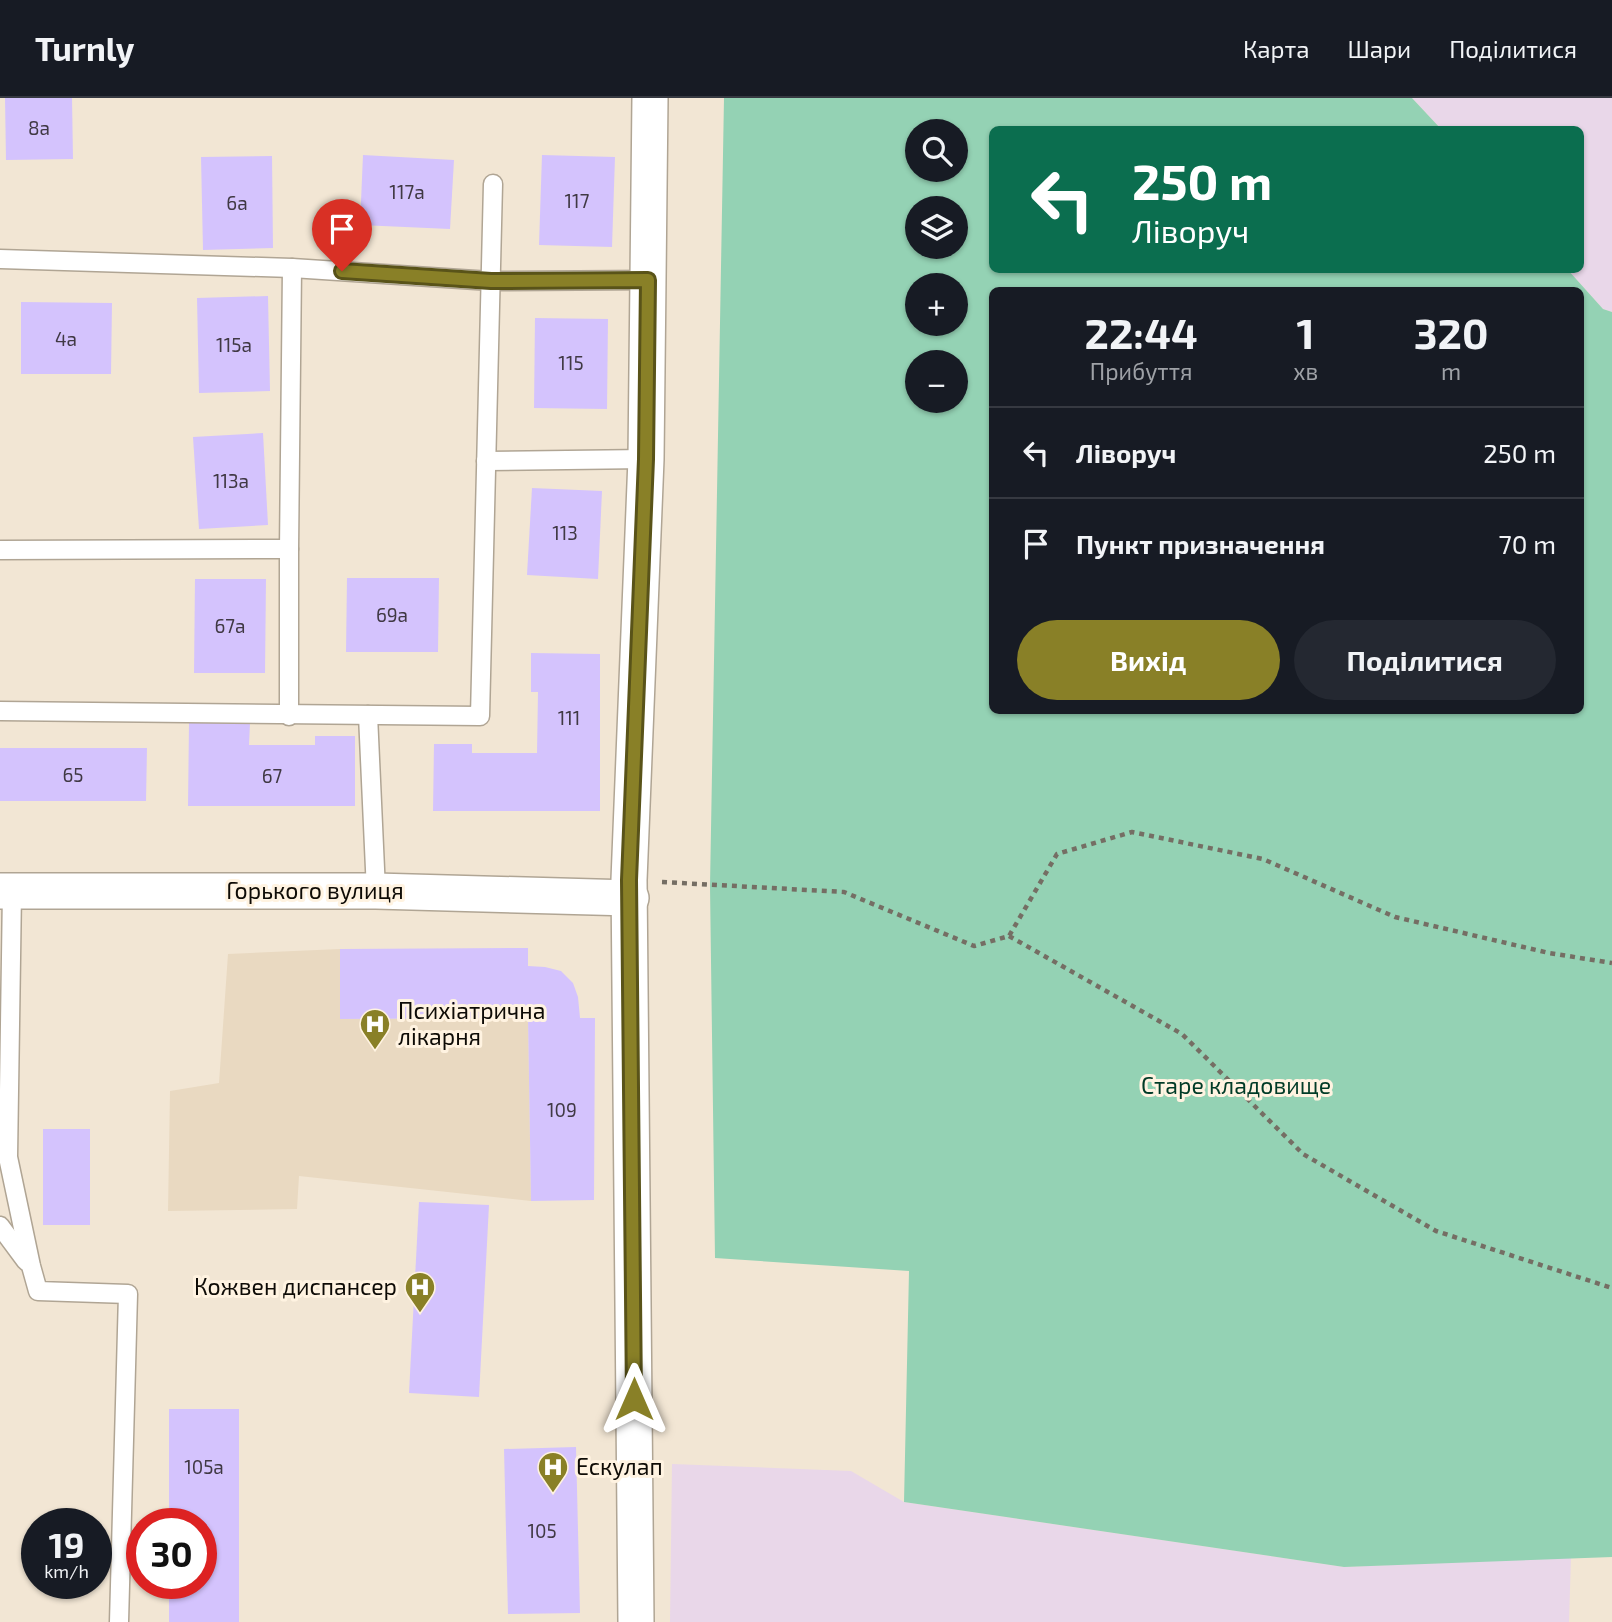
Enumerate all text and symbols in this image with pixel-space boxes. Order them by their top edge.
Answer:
text: Turnly [35,28,134,68]
text: Карта [1243,34,1310,63]
text: Шари [1348,34,1411,63]
text: Поділитися [1449,34,1577,63]
house number: 8а [28,116,50,139]
map controls [905,119,968,413]
button: search [905,119,968,182]
text: 250 m [1132,151,1272,210]
icon: left [1017,154,1108,245]
house number: 117а [389,180,425,203]
house number: 117 [565,189,590,212]
house number: 6а [226,191,248,214]
button: layers [905,196,968,259]
pin [312,199,372,271]
icon: arrive [323,210,361,248]
text: Ліворуч [1132,211,1249,249]
button: + [905,273,968,336]
text: 22:44 [1085,307,1198,357]
text: 1 [1297,307,1315,357]
text: 320 [1414,307,1488,357]
house number: 4а [55,327,77,350]
house number: 115а [216,333,252,356]
button: − [905,350,968,413]
house number: 115 [558,351,584,374]
text: Прибуття [1090,357,1192,385]
text: хв [1293,357,1318,385]
text: m [1441,357,1461,385]
icon: left [1017,434,1055,472]
text: Ліворуч [1076,437,1176,468]
text: 250 m [1483,437,1556,468]
house number: 113а [213,469,249,492]
house number: 113 [552,521,578,544]
icon: arrive [1017,525,1055,563]
text: Пункт призначення [1076,528,1325,559]
text: 70 m [1498,528,1556,559]
house number: 69а [376,603,408,626]
house number: 67а [214,614,246,637]
button: Вихід [1017,620,1280,700]
button: Поділитися [1294,620,1556,700]
house number: 111 [558,706,580,729]
house number: 65 [62,763,84,786]
house number: 67 [262,764,283,787]
street label: Горького вулиця [226,876,404,905]
place label: Психіатрична лікарня [398,996,545,1050]
hospital icon: Психіатрична лікарня [358,1007,392,1051]
park label: Старе кладовище [1141,1071,1331,1099]
house number: 109 [547,1098,577,1121]
hospital icon: Кожвен диспансер [403,1270,437,1314]
place label: Кожвен диспансер [194,1272,397,1300]
position arrow [597,1362,671,1436]
hospital icon: Ескулап [536,1450,570,1494]
place label: Ескулап [576,1452,663,1481]
house number: 105а [184,1455,224,1478]
speed limit sign: 30 [126,1508,217,1599]
house number: 105 [527,1519,557,1542]
text: 19 [49,1523,84,1565]
text: km/h [44,1560,89,1582]

